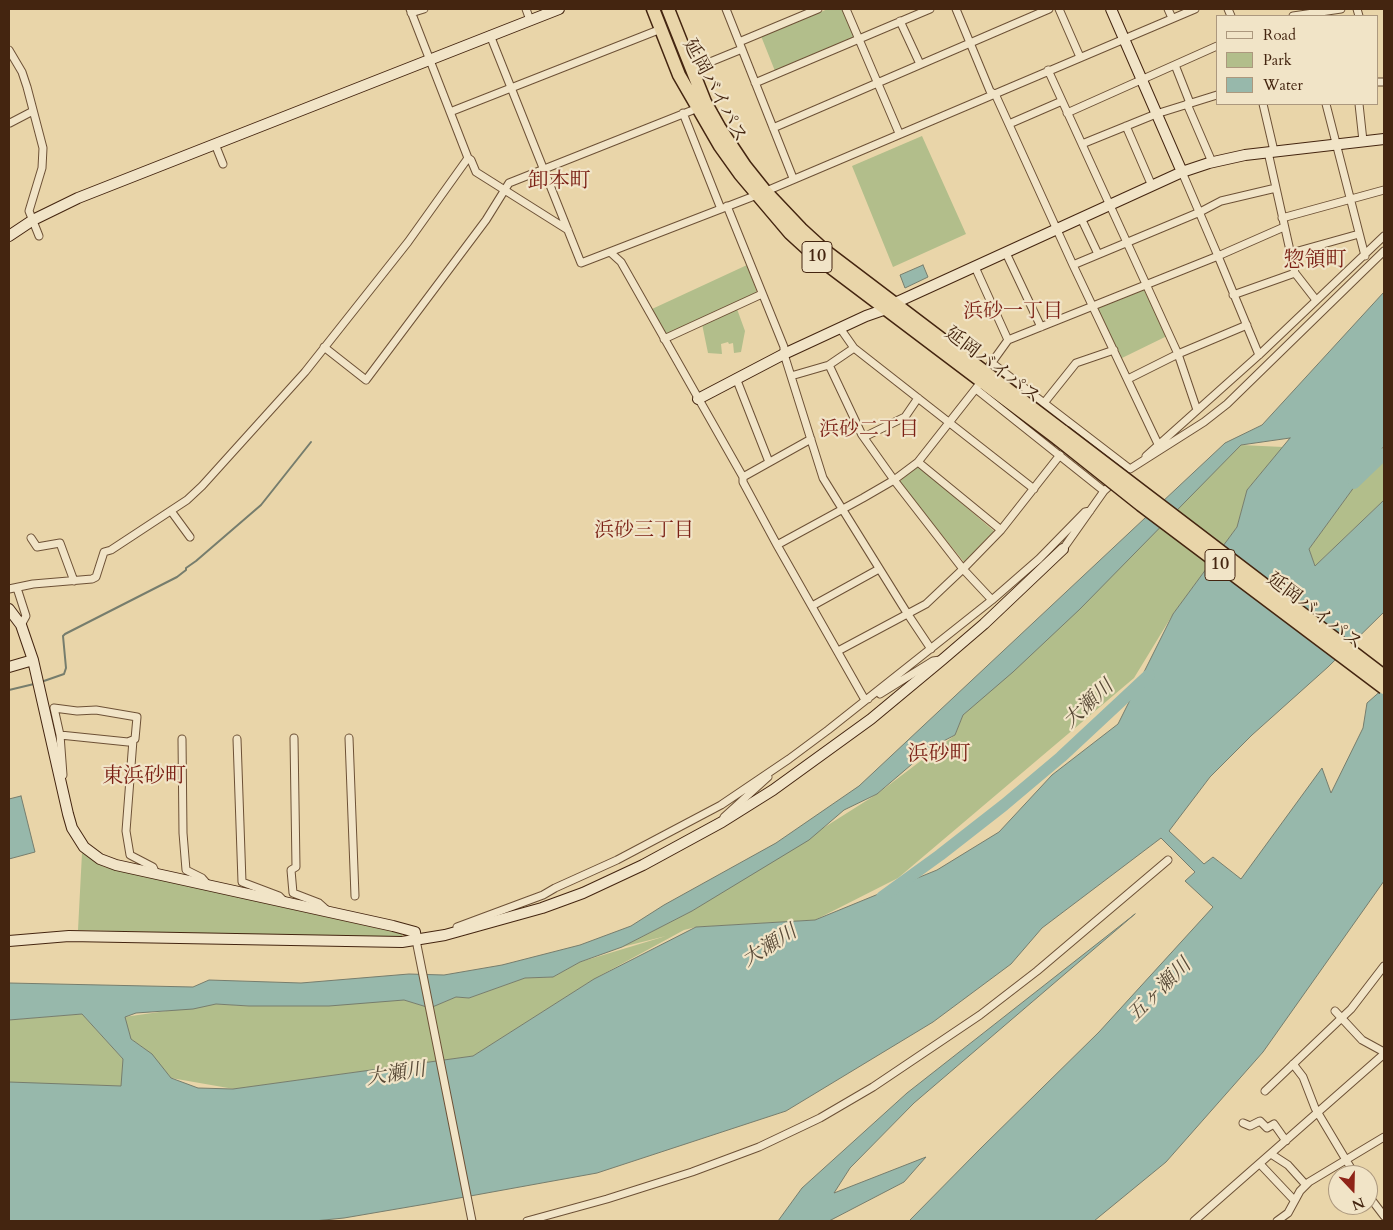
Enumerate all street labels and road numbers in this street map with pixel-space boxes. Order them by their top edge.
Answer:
street label: 延岡バイパス [677,35,751,147]
road number: 10 [802,242,832,272]
street label: 延岡バイパス [940,323,1044,409]
road number: 10 [1205,550,1235,580]
street label: 延岡バイパス [1262,569,1366,655]

